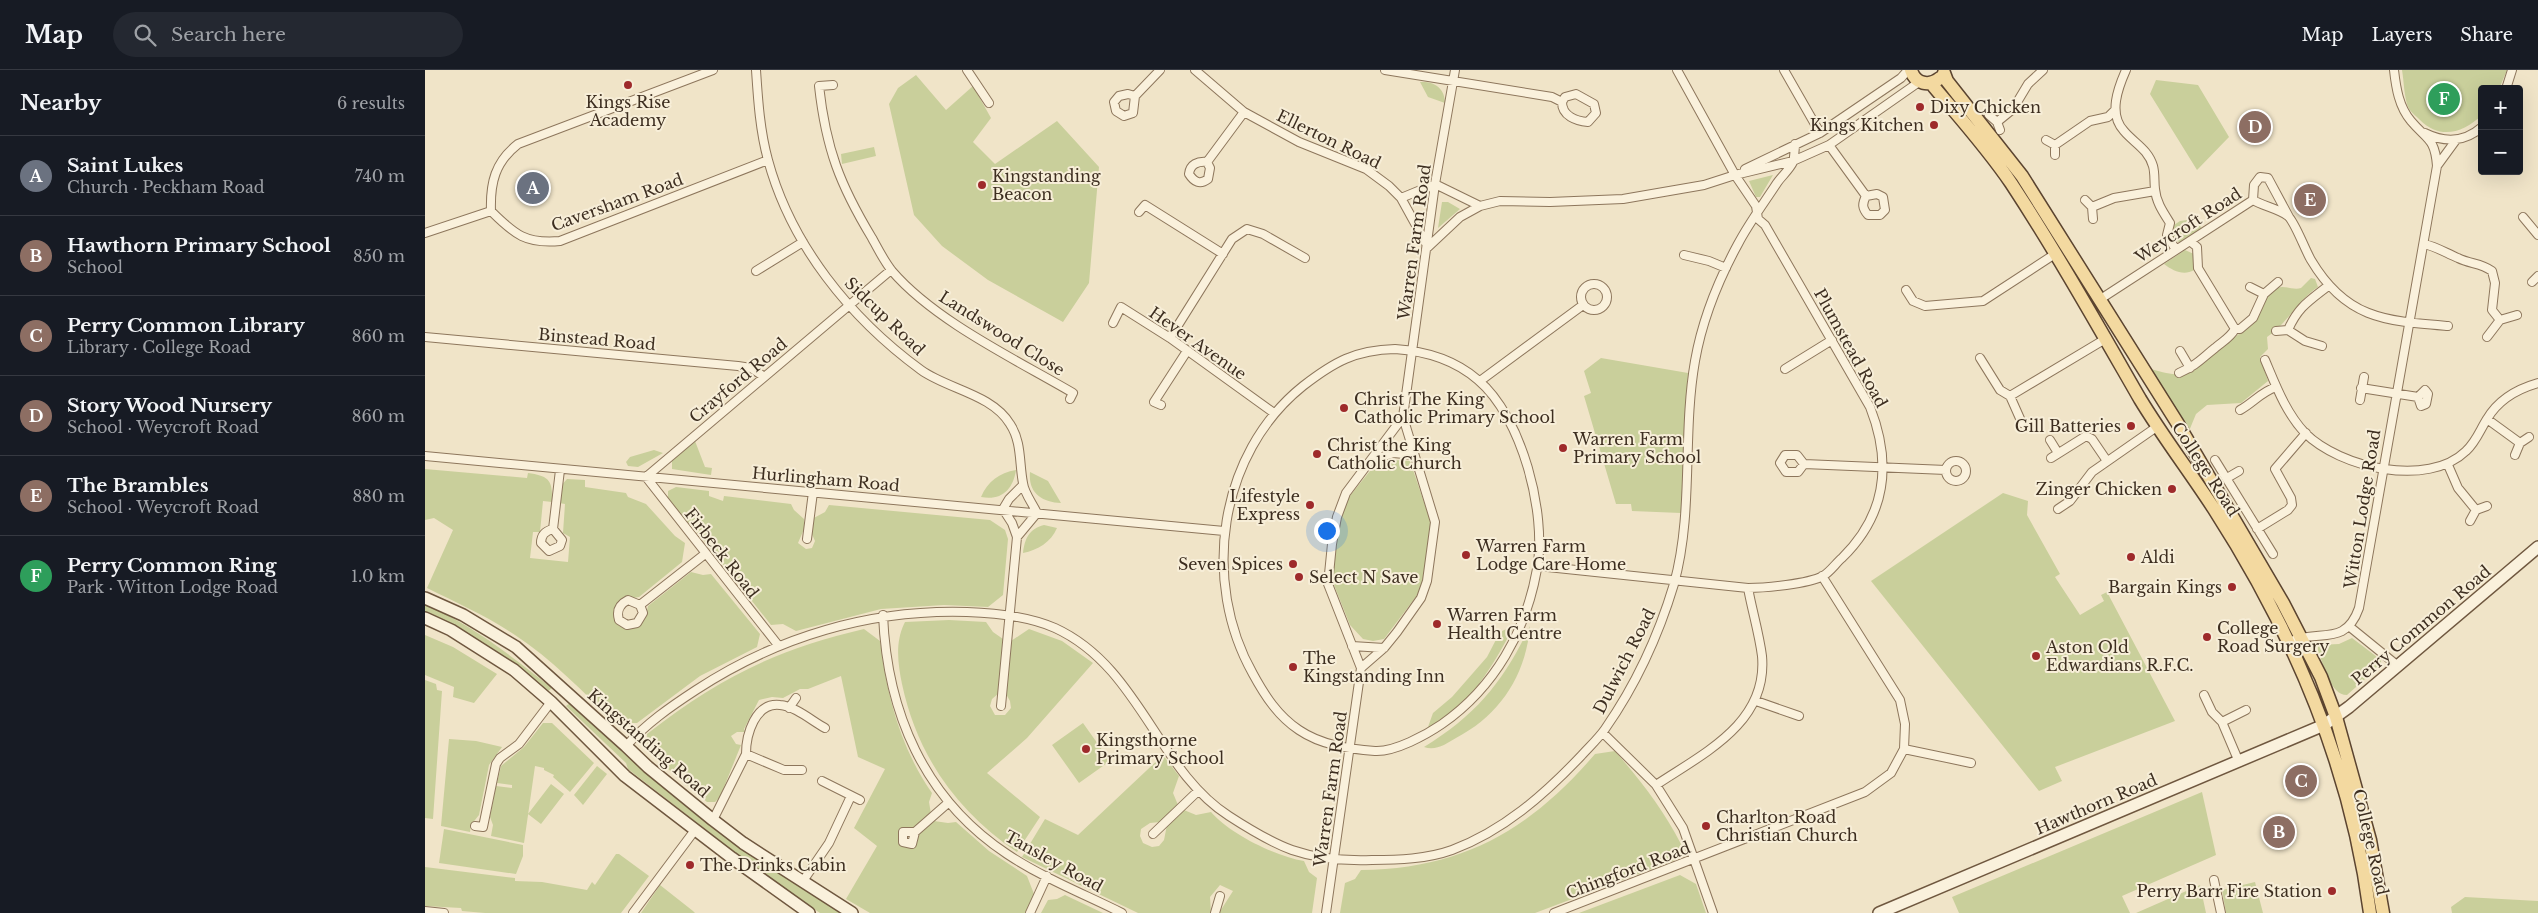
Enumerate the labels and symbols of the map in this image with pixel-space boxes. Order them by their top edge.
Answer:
marker: Kings Rise Academy [622,79,634,91]
pin: F [2428,80,2460,118]
place label: Kings Rise Academy [586,92,670,130]
place label: Dixy Chicken [1930,97,2041,117]
marker: Dixy Chicken [1914,101,1926,113]
street label: Ellerton Road [1274,105,1385,173]
pin: D [2239,108,2271,146]
place label: Kings Kitchen [1810,115,1924,135]
marker: Kings Kitchen [1928,119,1940,131]
street label: Warren Farm Road [1393,163,1435,322]
place label: Kingstanding Beacon [992,166,1101,204]
pin: A [517,169,549,207]
street label: Caversham Road [548,169,686,235]
marker: Kingstanding Beacon [976,179,988,191]
pin: E [2294,181,2326,219]
street label: Weycroft Road [2130,183,2245,267]
street label: Sidcup Road [841,273,929,359]
street label: Plumstead Road [1810,285,1892,411]
street label: Landswood Close [936,286,1068,380]
street label: Hever Avenue [1146,302,1250,384]
street label: Binstead Road [537,324,657,354]
street label: Crayford Road [685,333,791,427]
place label: Christ The King Catholic Primary School [1354,389,1555,427]
marker: Christ The King Catholic Primary School [1338,402,1350,414]
place label: Gill Batteries [2015,416,2121,436]
street label: College Road [2168,418,2244,520]
marker: Gill Batteries [2125,420,2137,432]
street label: Witton Lodge Road [2339,428,2385,591]
place label: Warren Farm Primary School [1572,429,1701,467]
place label: Christ the King Catholic Church [1327,435,1462,473]
marker: Warren Farm Primary School [1557,442,1569,454]
marker: Christ the King Catholic Church [1311,448,1323,460]
street label: Hurlingham Road [751,463,901,495]
place label: Zinger Chicken [2035,479,2162,499]
marker: Zinger Chicken [2166,483,2178,495]
place label: Lifestyle Express [1230,486,1300,524]
marker: Lifestyle Express [1304,499,1316,511]
street label: Firbeck Road [681,504,763,602]
your location [1314,518,1340,544]
place label: Warren Farm Lodge Care Home [1475,536,1626,574]
place label: Aldi [2140,547,2175,567]
marker: Warren Farm Lodge Care Home [1460,549,1472,561]
marker: Aldi [2125,551,2137,563]
place label: Seven Spices [1178,554,1283,574]
marker: Seven Spices [1287,558,1299,570]
street label: Perry Common Road [2347,561,2495,689]
place label: Select N Save [1309,567,1419,587]
marker: Select N Save [1293,571,1305,583]
place label: Bargain Kings [2108,577,2222,597]
marker: Bargain Kings [2226,581,2238,593]
place label: Warren Farm Health Centre [1446,605,1562,643]
street label: Dulwich Road [1589,605,1659,717]
marker: Warren Farm Health Centre [1431,618,1443,630]
place label: College Road Surgery [2217,618,2330,656]
marker: College Road Surgery [2201,631,2213,643]
place label: Aston Old Edwardians R.F.C. [2045,637,2194,675]
place label: The Kingstanding Inn [1303,648,1445,686]
marker: Aston Old Edwardians R.F.C. [2030,650,2042,662]
marker: The Kingstanding Inn [1287,661,1299,673]
street label: Kingstanding Road [584,684,714,802]
street label: Warren Farm Road [1309,710,1351,869]
place label: Kingsthorne Primary School [1096,730,1224,768]
marker: Kingsthorne Primary School [1080,743,1092,755]
pin: C [2285,762,2317,800]
street label: Hawthorn Road [2032,769,2160,839]
street label: College Road [2349,787,2393,897]
place label: Charlton Road Christian Church [1716,807,1858,845]
pin: B [2263,813,2295,851]
marker: Charlton Road Christian Church [1700,820,1712,832]
street label: Tansley Road [1001,826,1107,896]
street label: Chingford Road [1563,837,1693,903]
place label: The Drinks Cabin [700,855,846,875]
marker: The Drinks Cabin [684,859,696,871]
place label: Perry Barr Fire Station [2137,881,2322,901]
marker: Perry Barr Fire Station [2326,885,2338,897]

